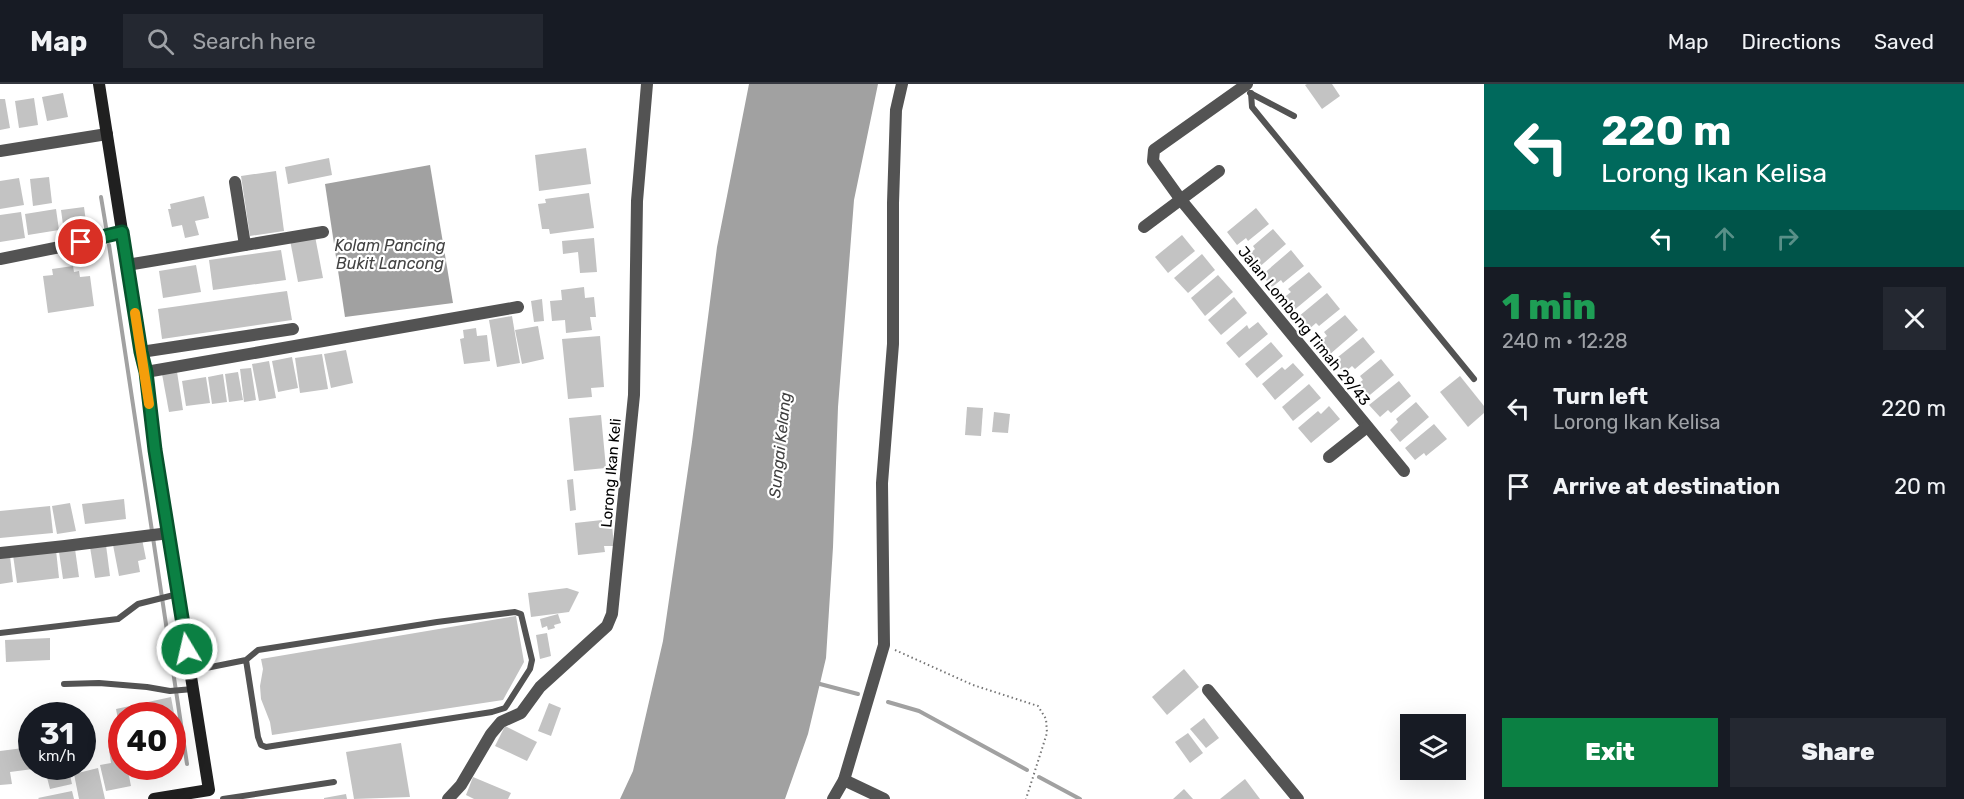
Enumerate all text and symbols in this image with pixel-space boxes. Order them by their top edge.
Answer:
search box [123,14,543,68]
text: Map [30,25,87,58]
icon: search [144,25,177,58]
text: Search here [192,28,316,55]
text: Map [1668,29,1709,54]
text: Directions [1742,29,1841,54]
text: Saved [1874,29,1934,54]
text: 220 m [1601,106,1732,156]
icon: left [1502,108,1580,186]
text: Lorong Ikan Kelisa [1601,157,1827,189]
pin [55,216,106,267]
icon: left [1645,222,1678,255]
icon: ahead [1708,222,1741,255]
icon: right [1771,222,1804,255]
icon: arrive [64,225,97,258]
water label: Kolam Pancing Bukit Lancong [335,236,446,273]
street label: Jalan Lombong Timah 29/43 [1234,243,1374,409]
text: 1 min [1502,285,1596,328]
button: close [1883,287,1946,350]
text: 240 m · 12:28 [1502,329,1628,353]
text: Turn left [1553,383,1648,410]
water label: Sungai Kelang [765,391,795,499]
icon: left [1502,392,1535,425]
text: 220 m [1881,395,1946,422]
text: Lorong Ikan Kelisa [1553,410,1721,434]
street label: Lorong Ikan Keli [597,418,625,528]
icon: arrive [1502,470,1535,503]
text: Arrive at destination [1553,473,1780,500]
text: 20 m [1894,473,1946,500]
position arrow [155,617,219,681]
speed limit sign: 40 [108,702,186,780]
map controls [1400,714,1466,780]
button: layers [1400,714,1466,780]
text: 31 [40,716,74,752]
button: Exit [1502,718,1718,787]
button: Share [1730,718,1946,787]
text: km/h [38,747,76,765]

